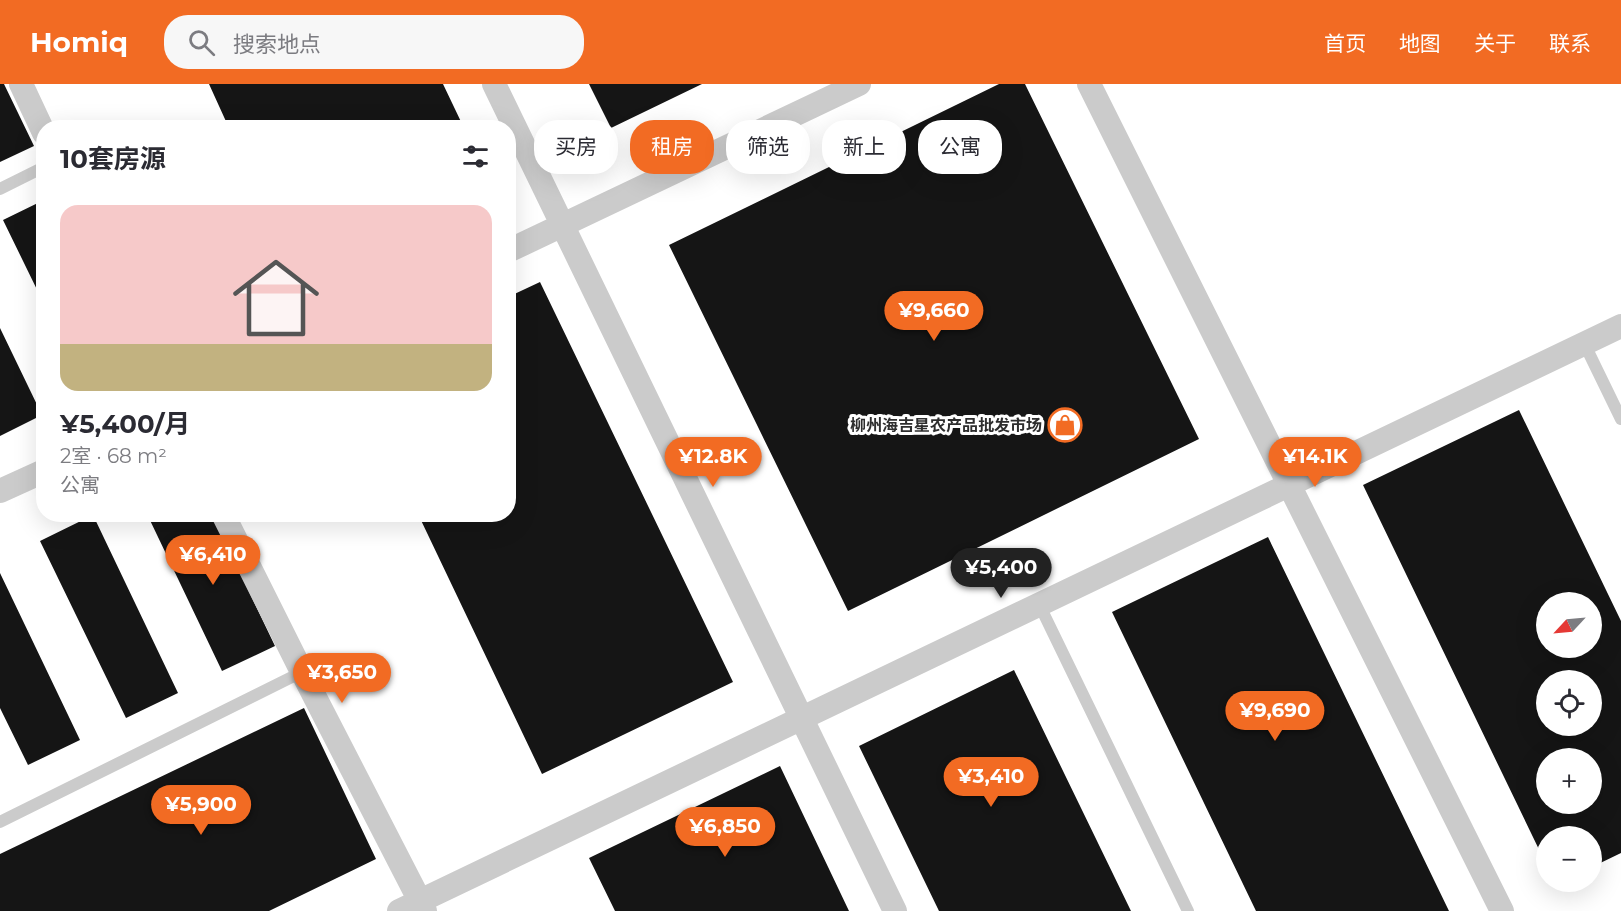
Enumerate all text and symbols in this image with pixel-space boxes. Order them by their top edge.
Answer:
search box [164,15,584,69]
text: Homiq [30,25,128,59]
icon: search [185,26,218,59]
text: 搜索地点 [233,31,321,58]
text: 首页 [1324,31,1366,56]
text: 地图 [1399,31,1441,56]
text: 关于 [1474,31,1516,56]
text: 联系 [1549,31,1591,56]
chip: 买房 [534,120,618,174]
chip: 租房 [630,120,714,174]
chip: 筛选 [726,120,810,174]
chip: 新上 [822,120,906,174]
chip: 公寓 [918,120,1002,174]
icon: filters [459,140,492,173]
text: 10套房源 [60,143,166,175]
icon: home [222,244,330,352]
pin: ¥9,660 [885,291,983,342]
text: ¥9,660 [898,298,970,322]
shop icon: 柳州海吉星农产品批发市场 [1047,407,1083,443]
text: ¥5,400/月 [60,408,190,440]
place label: 柳州海吉星农产品批发市场 [850,416,1042,435]
pin: ¥12.8K [664,437,762,488]
pin: ¥14.1K [1266,437,1364,488]
text: 2室 · 68 m² [60,444,167,468]
text: ¥12.8K [679,444,747,468]
text: ¥14.1K [1283,444,1347,468]
text: 公寓 [60,473,100,497]
pin: ¥6,410 [164,535,262,586]
text: ¥6,410 [179,542,247,566]
pin: ¥5,400 [952,548,1050,599]
text: ¥5,400 [965,555,1037,579]
north arrow [1536,592,1602,658]
map controls [1536,592,1602,892]
pin: ¥3,650 [293,653,391,704]
text: ¥3,650 [307,660,377,684]
button: locate [1536,670,1602,736]
pin: ¥9,690 [1226,691,1324,742]
text: ¥9,690 [1239,698,1311,722]
button: + [1536,748,1602,814]
pin: ¥3,410 [942,757,1040,808]
text: ¥3,410 [958,764,1024,788]
pin: ¥5,900 [152,785,250,836]
text: ¥5,900 [165,792,237,816]
pin: ¥6,850 [676,807,774,858]
text: ¥6,850 [689,814,761,838]
button: − [1536,826,1602,892]

